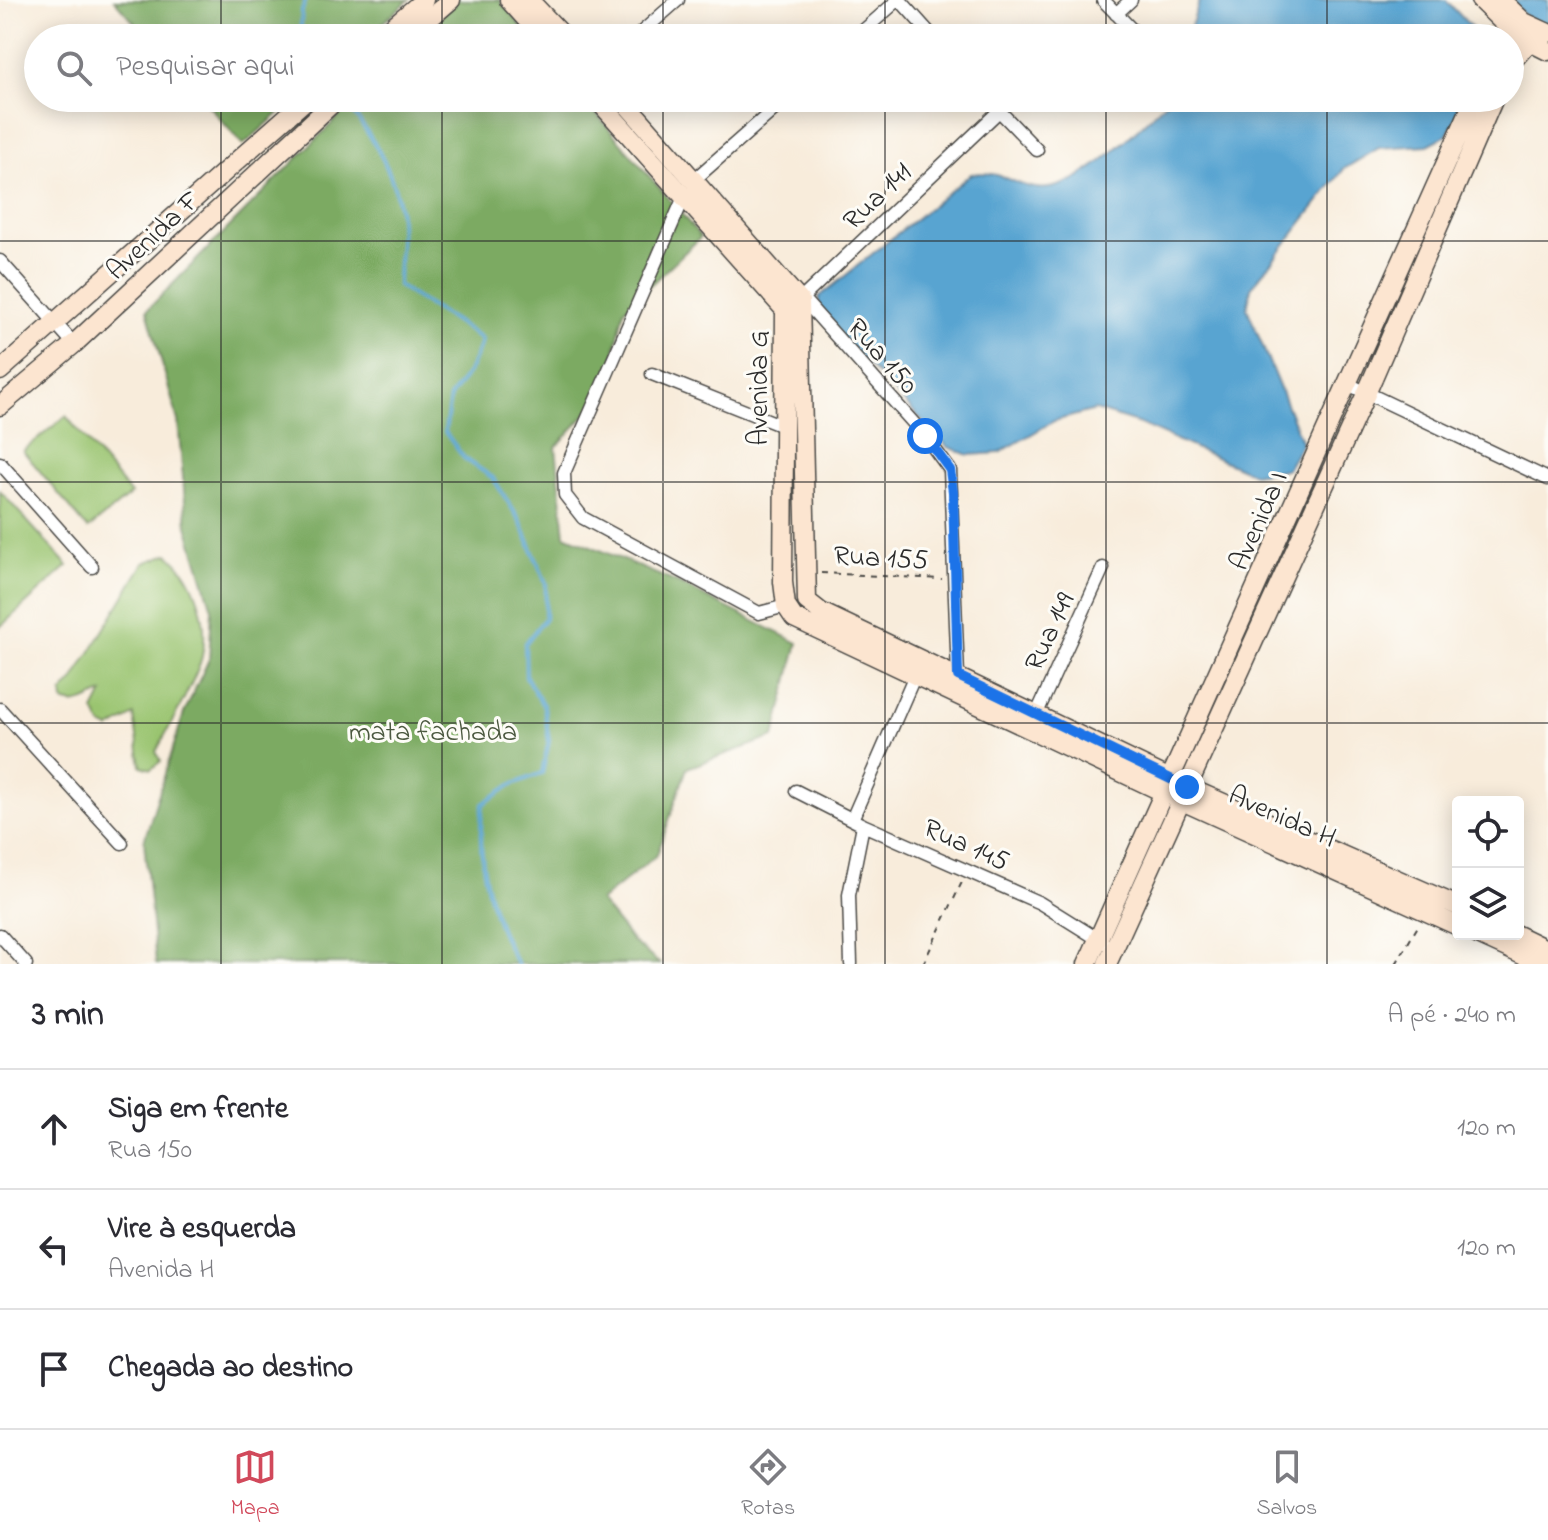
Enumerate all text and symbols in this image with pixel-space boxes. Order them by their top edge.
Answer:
search box [24,24,1524,112]
icon: search [52,46,96,90]
text: Pesquisar aqui [116,46,295,90]
street label: Rua 141 [834,154,923,241]
street label: Avenida F [98,182,211,291]
street label: Rua 150 [836,310,927,405]
street label: Avenida G [740,330,781,446]
route start [907,418,943,454]
street label: Avenida I [1220,465,1300,578]
street label: Rua 155 [833,537,929,582]
street label: Rua 149 [1015,586,1087,678]
park label: mata fachada [349,713,517,754]
route end [1169,769,1205,805]
street label: Avenida H [1221,776,1342,860]
map controls [1452,796,1524,940]
button: locate [1452,796,1524,868]
street label: Rua 145 [916,809,1015,883]
button: layers [1452,868,1524,940]
text: 3 min [32,991,104,1041]
text: A pé · 240 m [1388,997,1516,1035]
text: Siga em frente [108,1088,288,1132]
icon: ahead [32,1107,76,1151]
text: 120 m [1457,1110,1516,1148]
text: Rua 150 [108,1132,192,1170]
text: Vire à esquerda [108,1208,296,1252]
icon: left [32,1227,76,1271]
text: 120 m [1457,1230,1516,1268]
text: Avenida H [108,1252,214,1290]
icon: arrive [32,1347,76,1391]
text: Chegada ao destino [108,1347,353,1391]
tab: Mapa [231,1445,280,1525]
tab: Rotas [741,1445,795,1525]
tab: Salvos [1256,1445,1317,1525]

